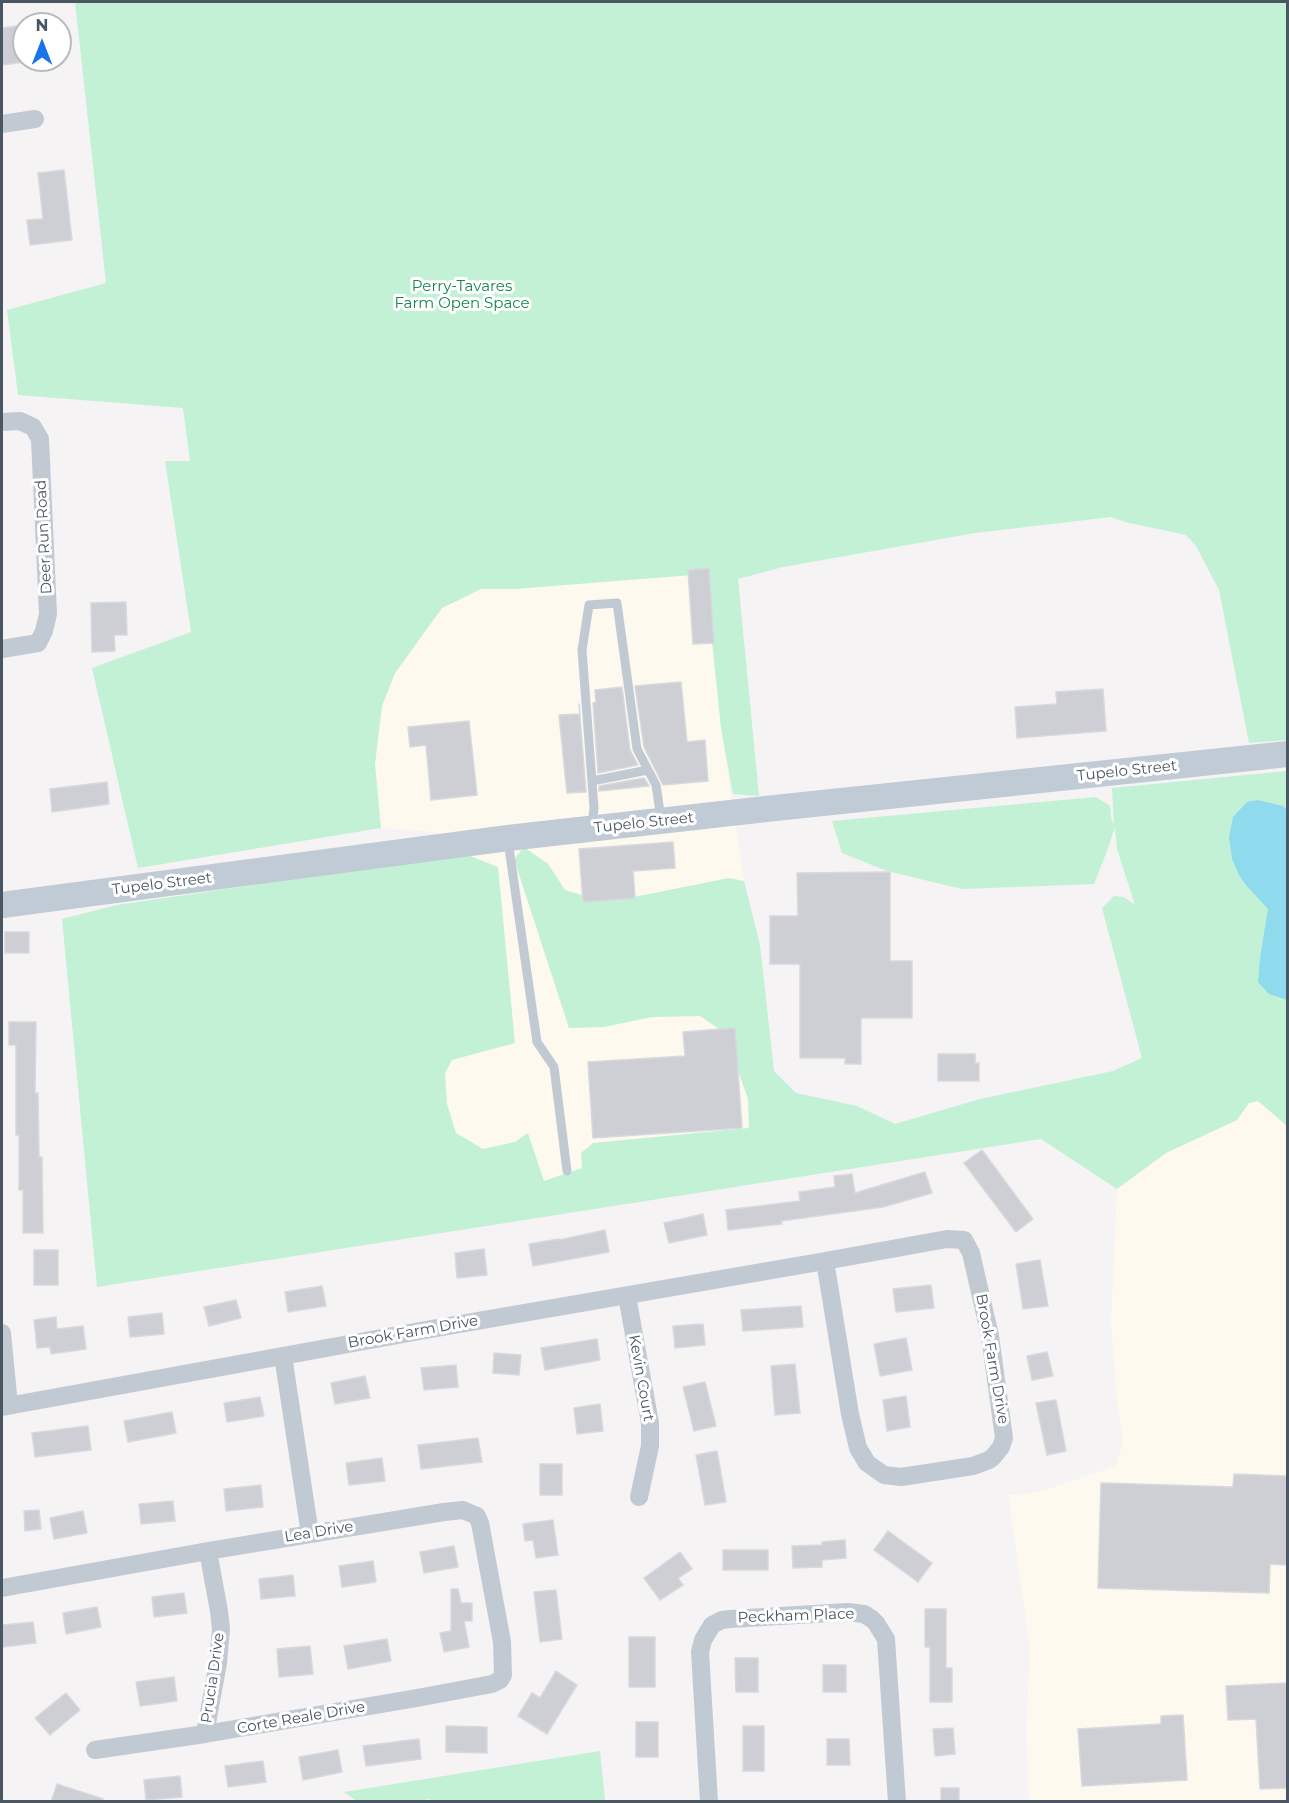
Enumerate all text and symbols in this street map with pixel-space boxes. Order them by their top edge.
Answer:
north arrow [12,12,72,72]
text: N [36,16,48,35]
park label: Perry-Tavares Farm Open Space [394,278,530,313]
street label: Deer Run Road [32,479,56,595]
street label: Tupelo Street [1076,757,1178,785]
street label: Tupelo Street [593,809,695,837]
street label: Tupelo Street [111,869,213,899]
street label: Brook Farm Drive [972,1292,1012,1426]
street label: Brook Farm Drive [346,1312,480,1352]
street label: Kevin Court [625,1333,657,1423]
street label: Lea Drive [283,1518,355,1546]
street label: Peckham Place [737,1605,855,1627]
street label: Prucia Drive [198,1632,228,1724]
street label: Corte Reale Drive [236,1698,366,1738]

